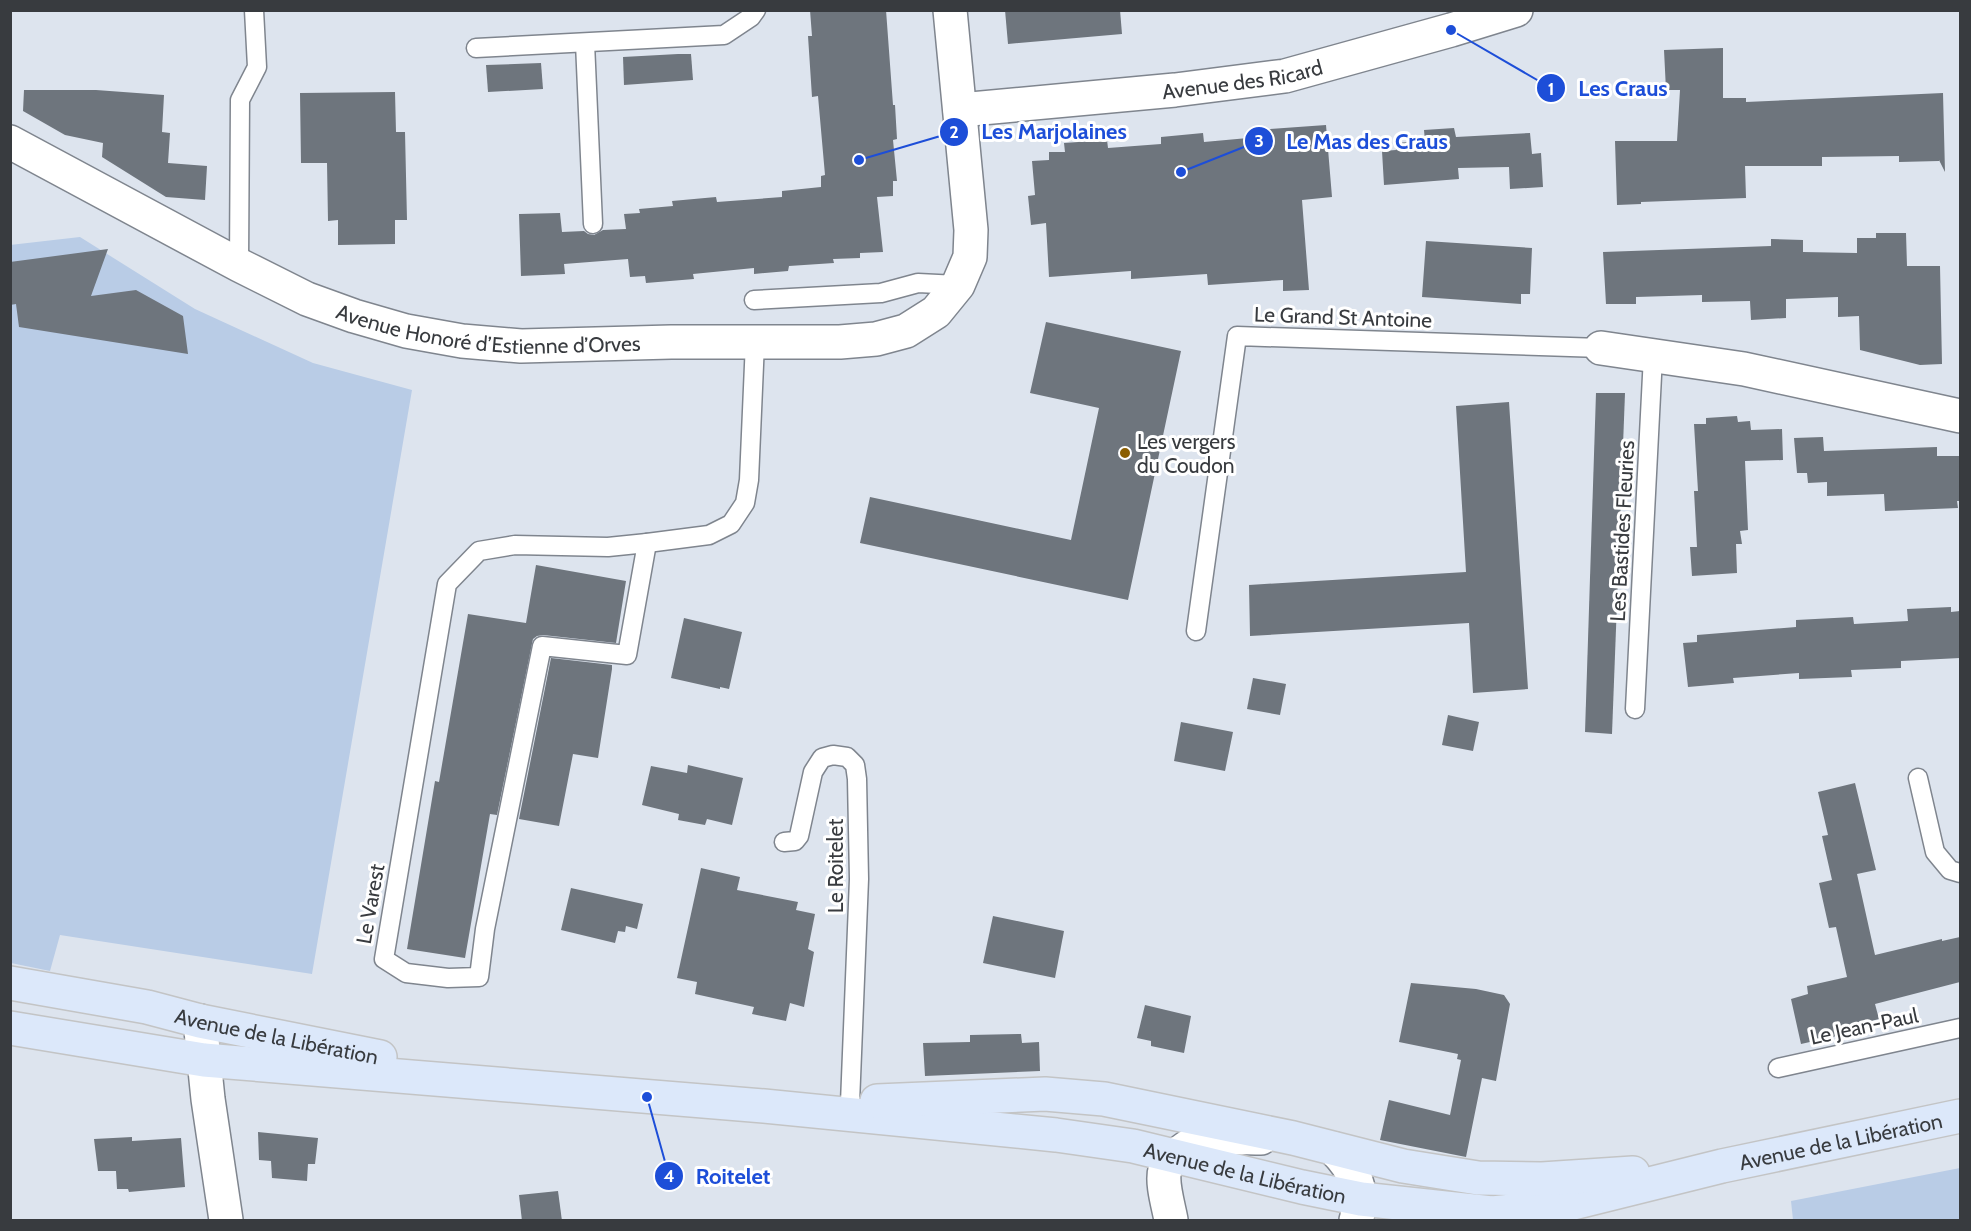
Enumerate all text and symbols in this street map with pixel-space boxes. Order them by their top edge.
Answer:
street label: Avenue des Ricard [1161,54,1325,104]
callout: Les Craus [1536,68,1679,108]
text: Les Craus [1578,75,1668,102]
text: 1 [1548,78,1554,100]
callout: Les Marjolaines [939,112,1138,152]
text: Les Marjolaines [981,118,1127,145]
text: 2 [949,121,959,143]
callout: Le Mas des Craus [1244,121,1460,161]
text: Le Mas des Craus [1286,128,1448,155]
text: 3 [1254,130,1264,152]
street label: Avenue Honoré d’Estienne d’Orves [333,298,641,359]
street label: Le Grand St Antoine [1254,301,1433,333]
place label: Les vergers du Coudon [1137,429,1236,478]
street label: Les Bastides Fleuries [1605,440,1639,622]
marker: Les vergers du Coudon [1118,446,1132,460]
street label: Le Roitelet [823,819,848,913]
street label: Le Varest [351,862,389,946]
street label: Avenue de la Libération [172,1002,381,1069]
street label: Le Jean-Paul [1808,1002,1920,1050]
street label: Avenue de la Libération [1737,1108,1944,1175]
street label: Avenue de la Libération [1142,1137,1348,1208]
callout: Roitelet [654,1156,783,1196]
text: Roitelet [696,1163,771,1190]
text: 4 [663,1165,675,1187]

